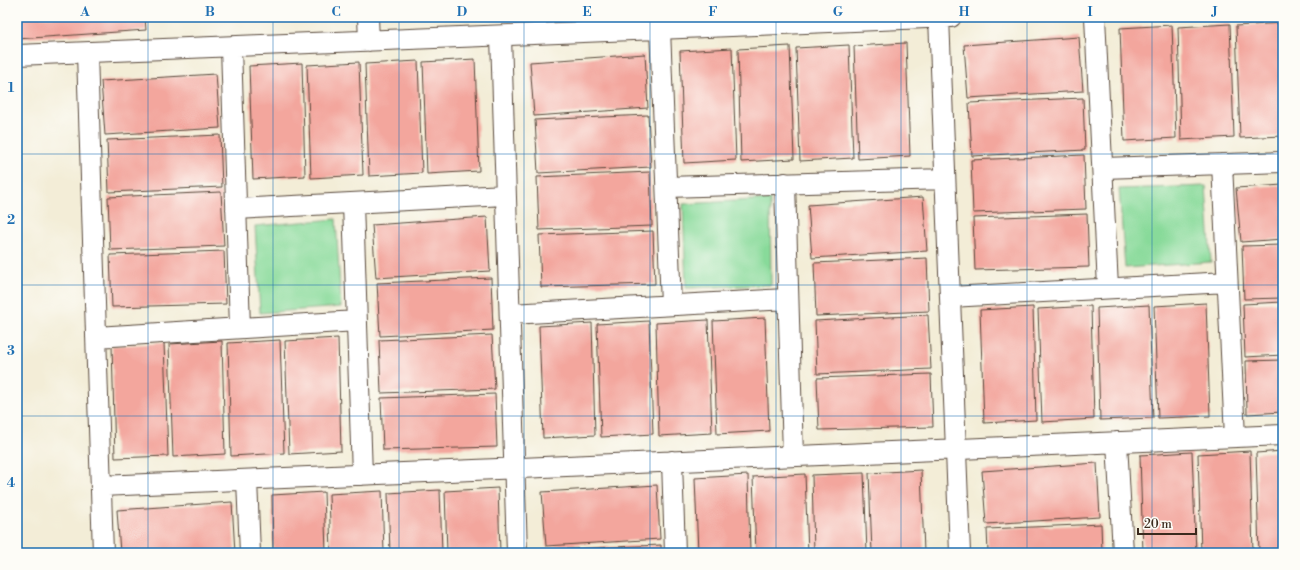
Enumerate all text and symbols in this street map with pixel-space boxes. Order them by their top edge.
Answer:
text: A [79,4,90,20]
text: B [205,4,215,20]
text: C [331,4,341,20]
text: D [457,4,467,20]
text: E [582,4,592,20]
text: F [708,4,718,20]
text: G [833,4,844,20]
text: H [959,4,970,20]
text: I [1087,4,1093,20]
text: J [1210,4,1218,20]
text: 1 [8,80,15,96]
text: 2 [7,212,15,228]
text: 3 [7,343,15,359]
text: 4 [7,475,16,491]
scale bar [1138,510,1196,536]
text: 20 m [1144,517,1172,532]

